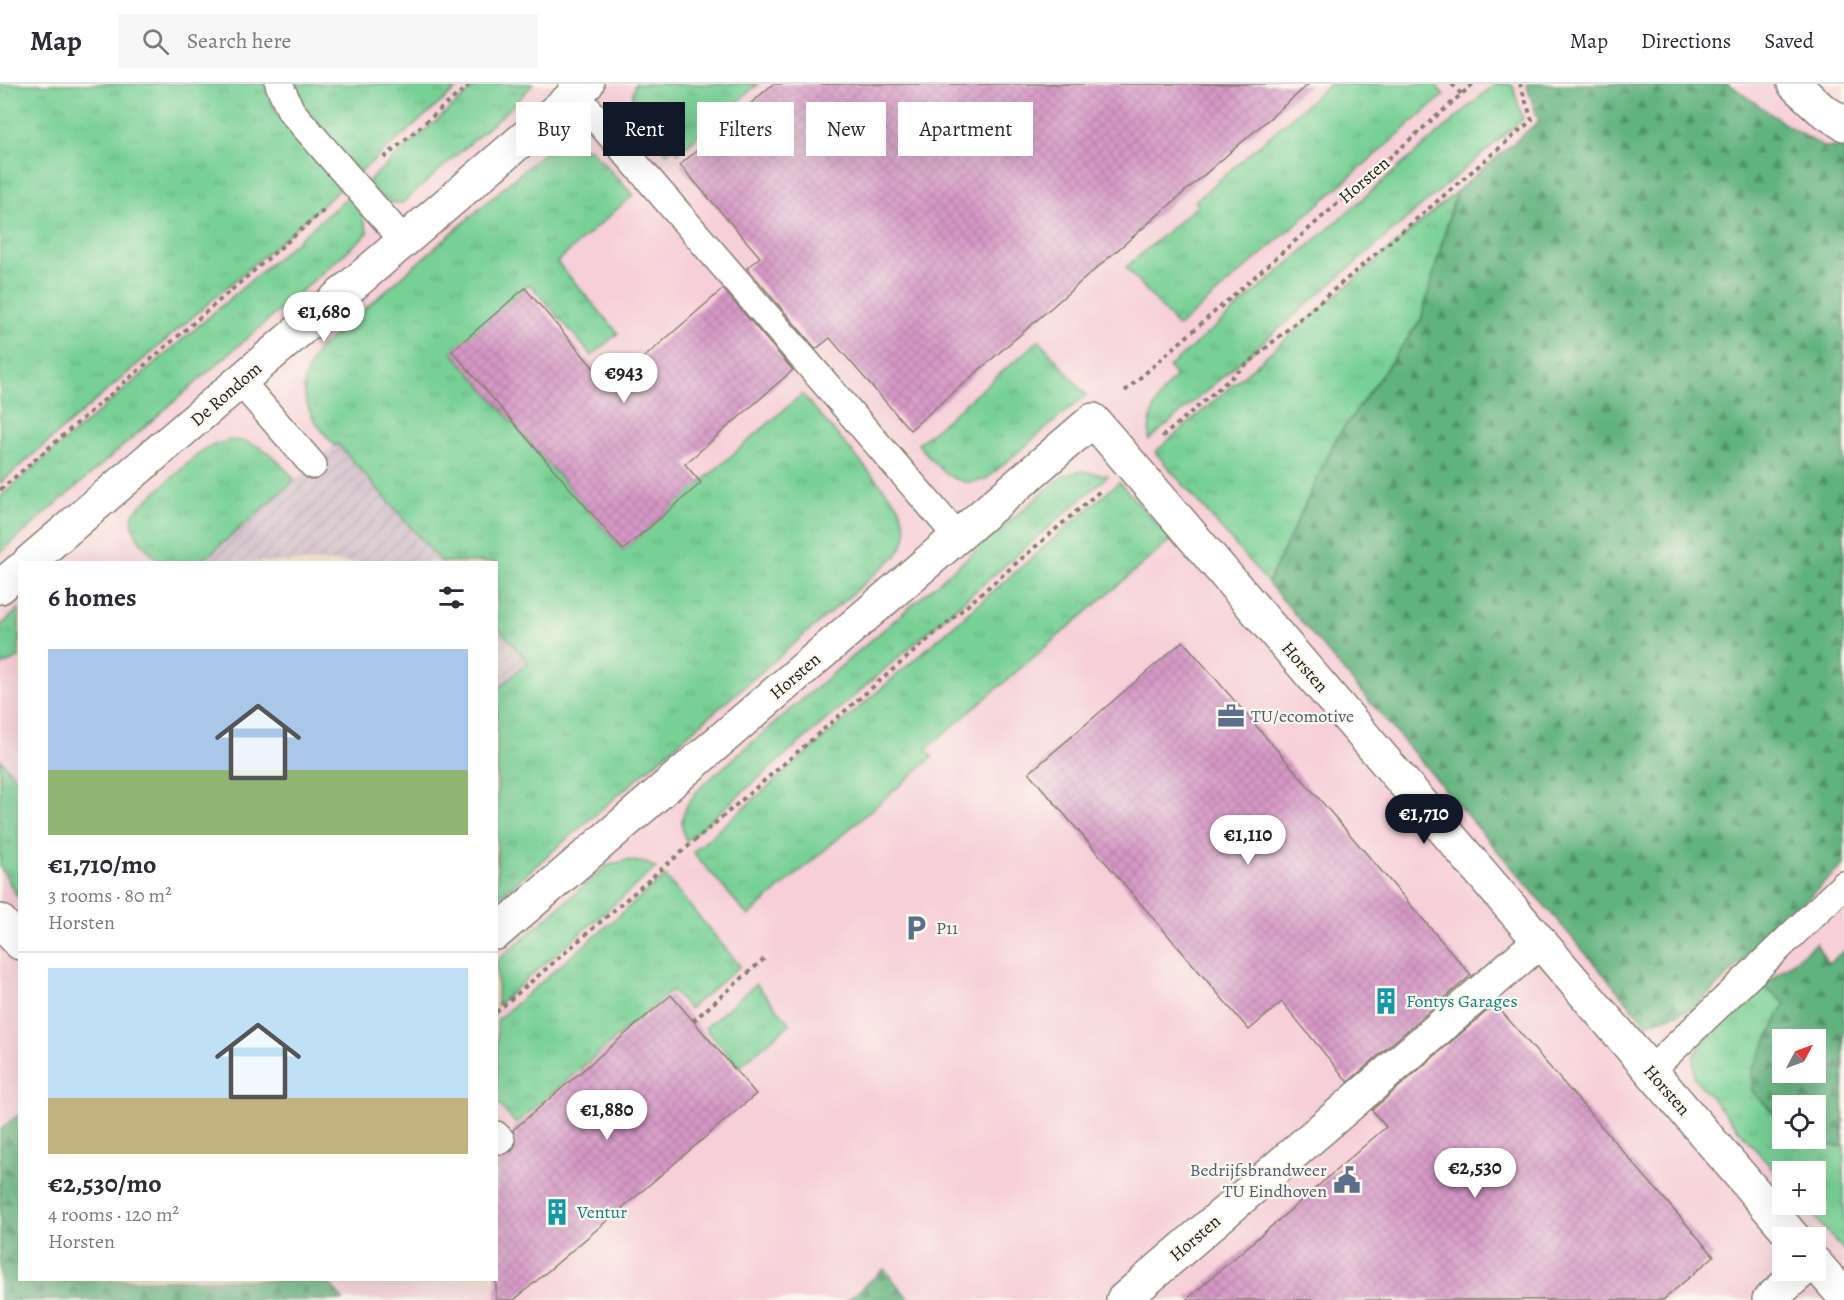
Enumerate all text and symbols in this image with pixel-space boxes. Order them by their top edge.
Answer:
search box [118,14,538,68]
text: Map [30,22,82,60]
icon: search [139,25,172,58]
text: Search here [187,26,291,56]
text: Map [1570,27,1608,55]
text: Directions [1641,27,1731,55]
text: Saved [1764,27,1814,55]
chip: Buy [516,102,591,156]
chip: Rent [603,102,685,156]
chip: Filters [697,102,794,156]
chip: New [806,102,886,156]
chip: Apartment [898,102,1033,156]
street label: Horsten [1333,151,1395,209]
pin: €1,680 [275,292,373,343]
text: €1,680 [297,298,351,325]
pin: €943 [588,353,660,404]
street label: De Rondom [185,356,267,432]
text: €943 [605,359,643,386]
text: 6 homes [48,580,137,615]
icon: filters [435,581,468,614]
street label: Horsten [1276,636,1334,698]
street label: Horsten [764,647,826,705]
icon: home [204,688,312,796]
office icon: TU/ecomotive [1216,701,1246,731]
place label: TU/ecomotive [1251,704,1354,728]
pin: €1,710 [1375,794,1473,845]
text: €1,710 [1399,800,1449,827]
pin: €1,110 [1199,815,1297,866]
text: €1,110 [1224,821,1272,848]
text: €1,710/mo [48,847,156,882]
text: 3 rooms · 80 m² [48,882,172,909]
text: Horsten [48,909,115,936]
parking icon: P11 [901,913,931,943]
place label: P11 [936,916,958,940]
building icon: Fontys Garages [1371,986,1401,1016]
place label: Fontys Garages [1406,989,1518,1013]
icon: home [204,1007,312,1115]
north arrow [1772,1029,1826,1083]
map controls [1772,1029,1826,1281]
street label: Horsten [1638,1059,1696,1121]
pin: €1,880 [558,1090,656,1141]
button: locate [1772,1095,1826,1149]
text: €1,880 [580,1096,634,1123]
pin: €2,530 [1426,1148,1524,1199]
text: €2,530 [1448,1154,1502,1181]
place label: Bedrijfsbrandweer TU Eindhoven [1190,1158,1327,1203]
button: + [1772,1161,1826,1215]
public building icon: Bedrijfsbrandweer TU Eindhoven [1332,1165,1362,1195]
text: €2,530/mo [48,1166,162,1201]
building icon: Ventur [542,1197,572,1227]
place label: Ventur [576,1200,627,1224]
text: 4 rooms · 120 m² [48,1201,179,1228]
street label: Horsten [1164,1209,1226,1267]
button: − [1772,1227,1826,1281]
text: Horsten [48,1228,115,1255]

